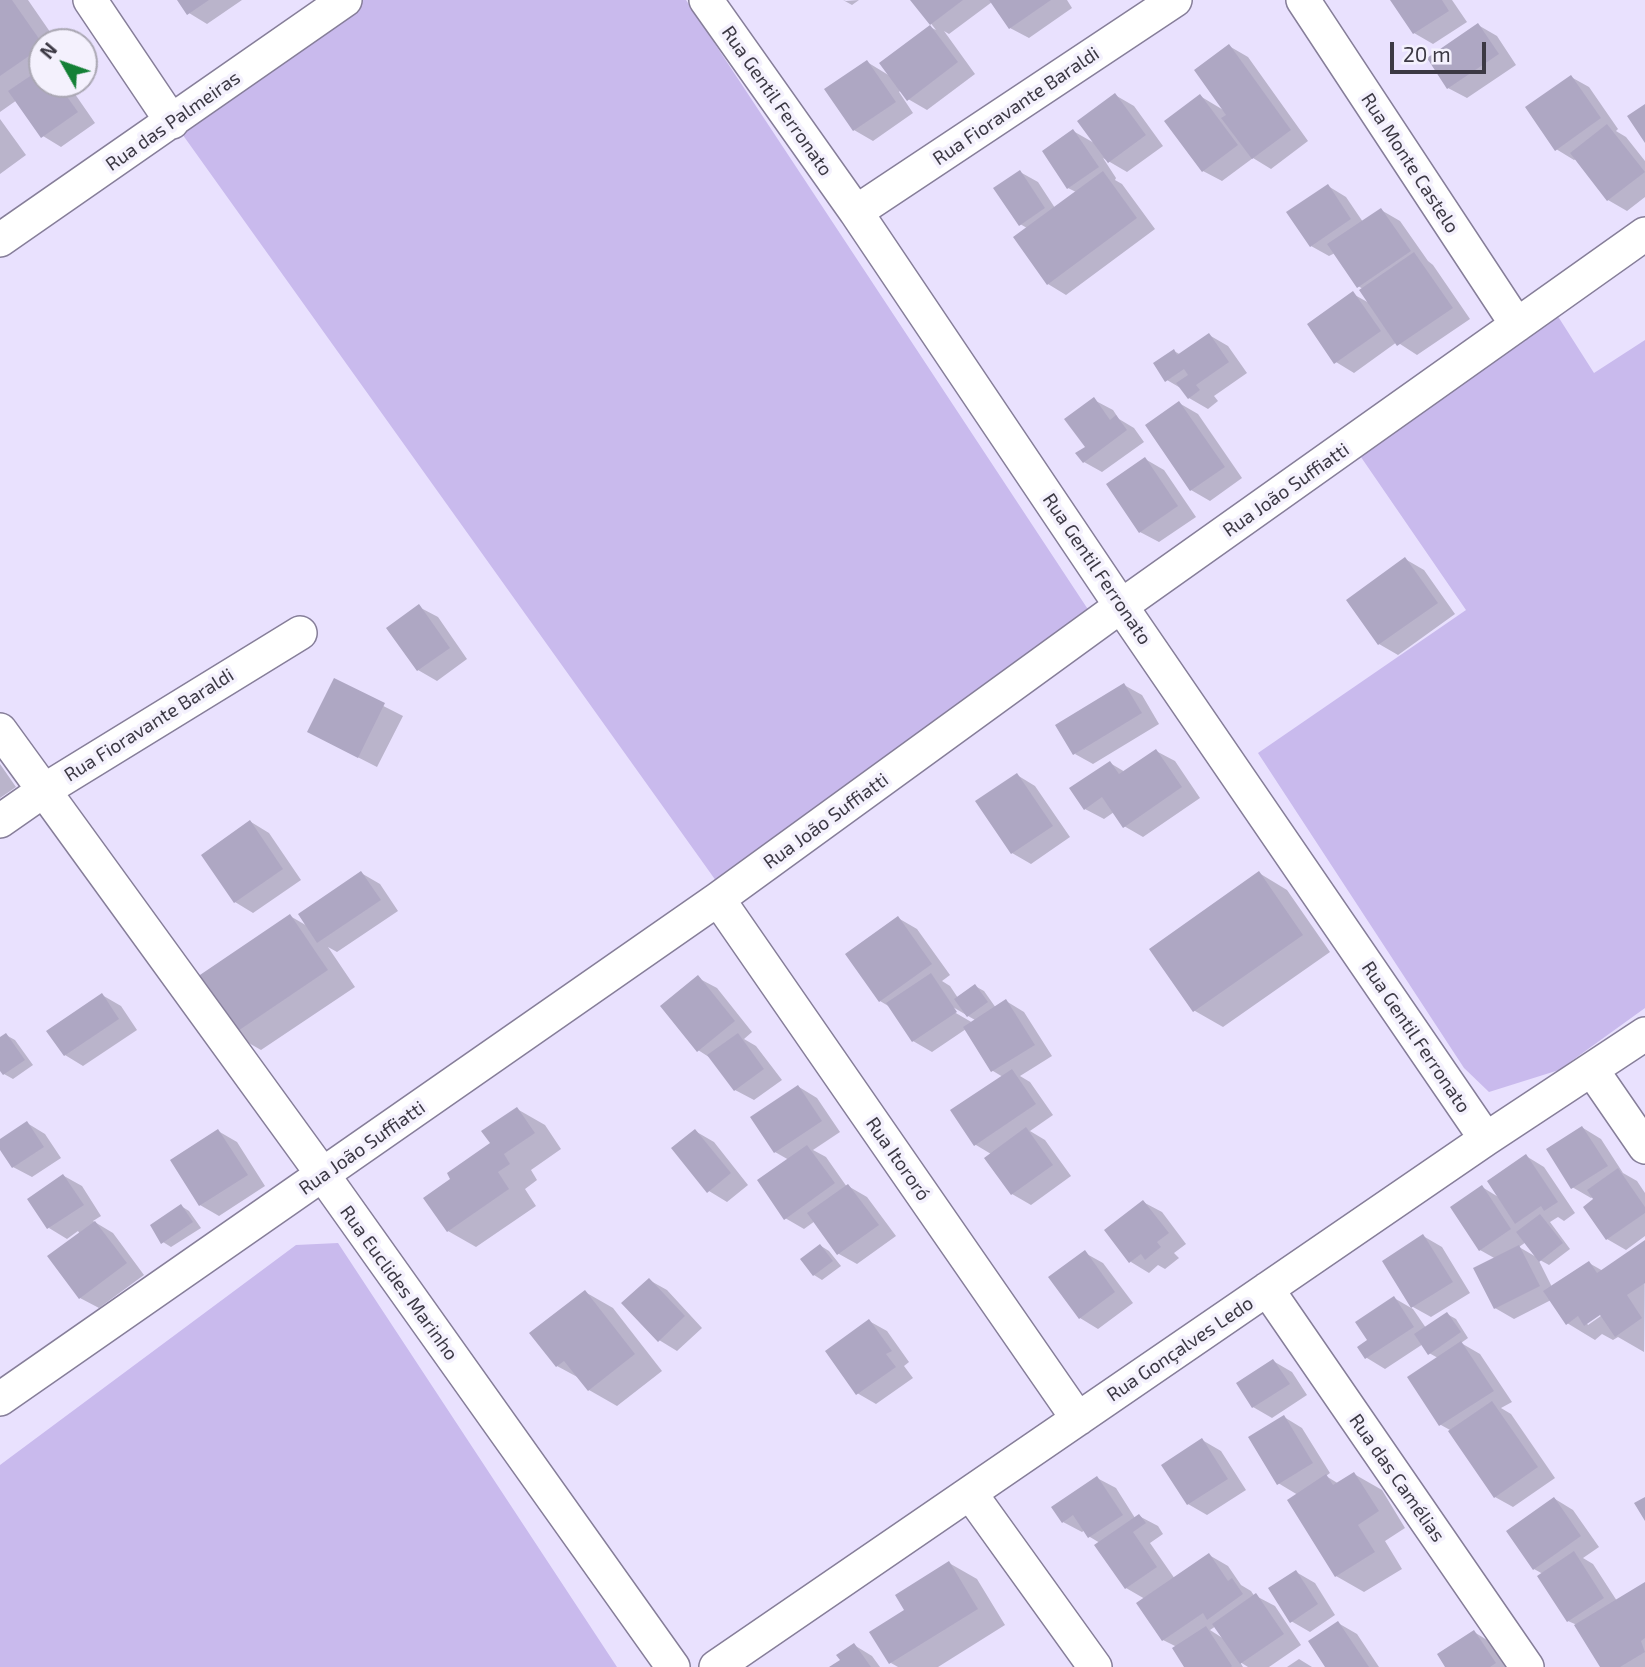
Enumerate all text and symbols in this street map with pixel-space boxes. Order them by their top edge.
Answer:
street label: Rua Gentil Ferronato [717,22,837,180]
north arrow [28,28,98,98]
scale bar [1393,28,1489,72]
text: N [35,38,61,63]
text: 20 m [1403,41,1451,66]
street label: Rua Fioravante Baraldi [929,42,1103,170]
street label: Rua das Palmeiras [101,66,245,176]
street label: Rua Monte Castelo [1356,89,1464,237]
street label: Rua João Suffiatti [1219,438,1353,542]
street label: Rua Gentil Ferronato [1038,489,1156,649]
street label: Rua Fioravante Baraldi [60,663,238,787]
street label: Rua João Suffiatti [759,768,893,874]
street label: Rua Gentil Ferronato [1357,957,1475,1117]
street label: Rua João Suffiatti [295,1096,429,1200]
street label: Rua Itororó [861,1113,935,1205]
street label: Rua Euclides Marinho [335,1201,463,1365]
street label: Rua Gonçalves Ledo [1102,1292,1258,1406]
street label: Rua das Camélias [1344,1410,1450,1546]

